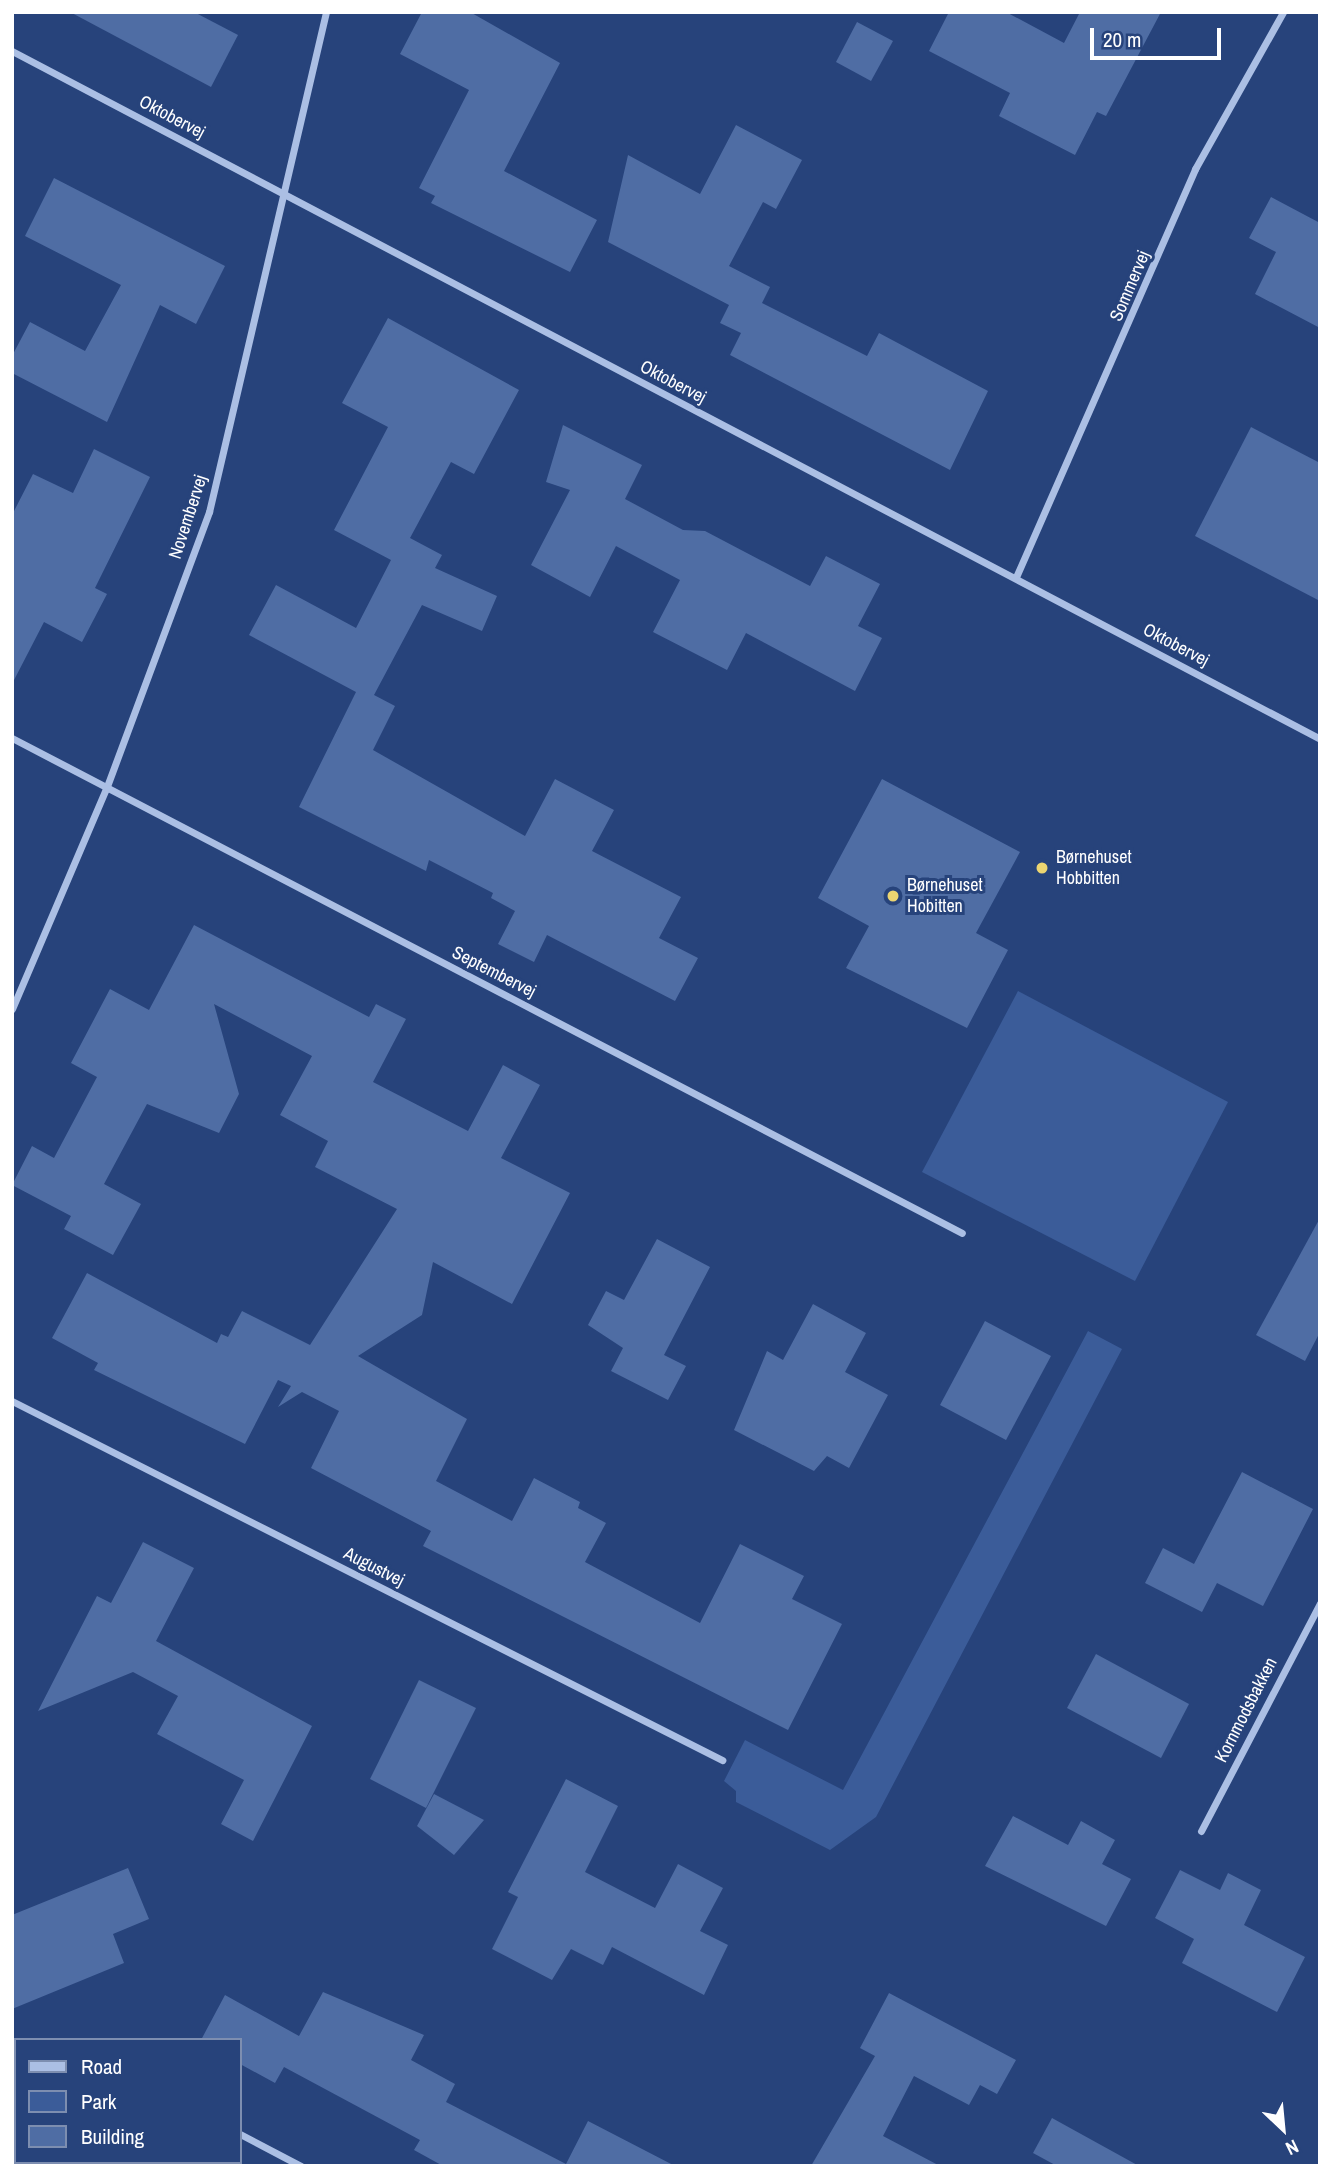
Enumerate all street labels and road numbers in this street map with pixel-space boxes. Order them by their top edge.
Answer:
street label: Oktobervej [135,91,209,143]
street label: Sommervej [1105,247,1155,325]
street label: Oktobervej [636,356,710,408]
street label: Novembervej [164,472,212,562]
street label: Oktobervej [1139,619,1213,671]
street label: Septembervej [449,942,539,1002]
street label: Augustvej [340,1543,408,1591]
street label: Kornmodsbakken [1210,1654,1282,1766]

